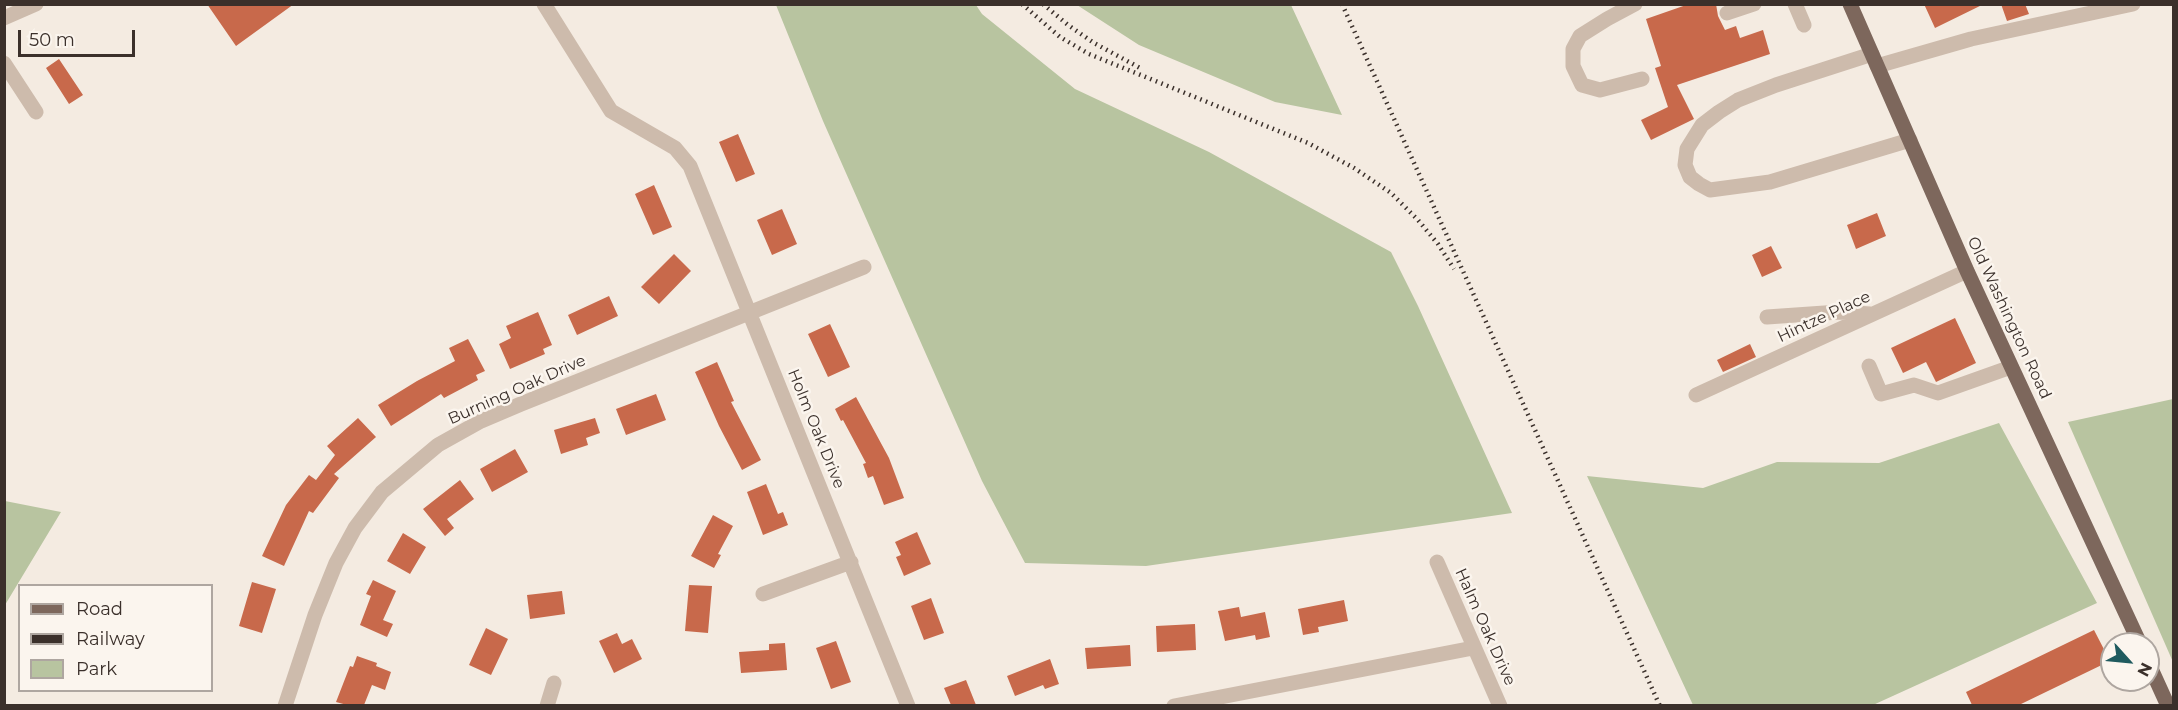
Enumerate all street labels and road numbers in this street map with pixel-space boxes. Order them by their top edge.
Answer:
street label: Old Washington Road [1963,234,2055,402]
street label: Hintze Place [1775,287,1873,347]
street label: Burning Oak Drive [445,351,589,429]
street label: Holm Oak Drive [783,367,849,491]
street label: Halm Oak Drive [1451,565,1519,689]

